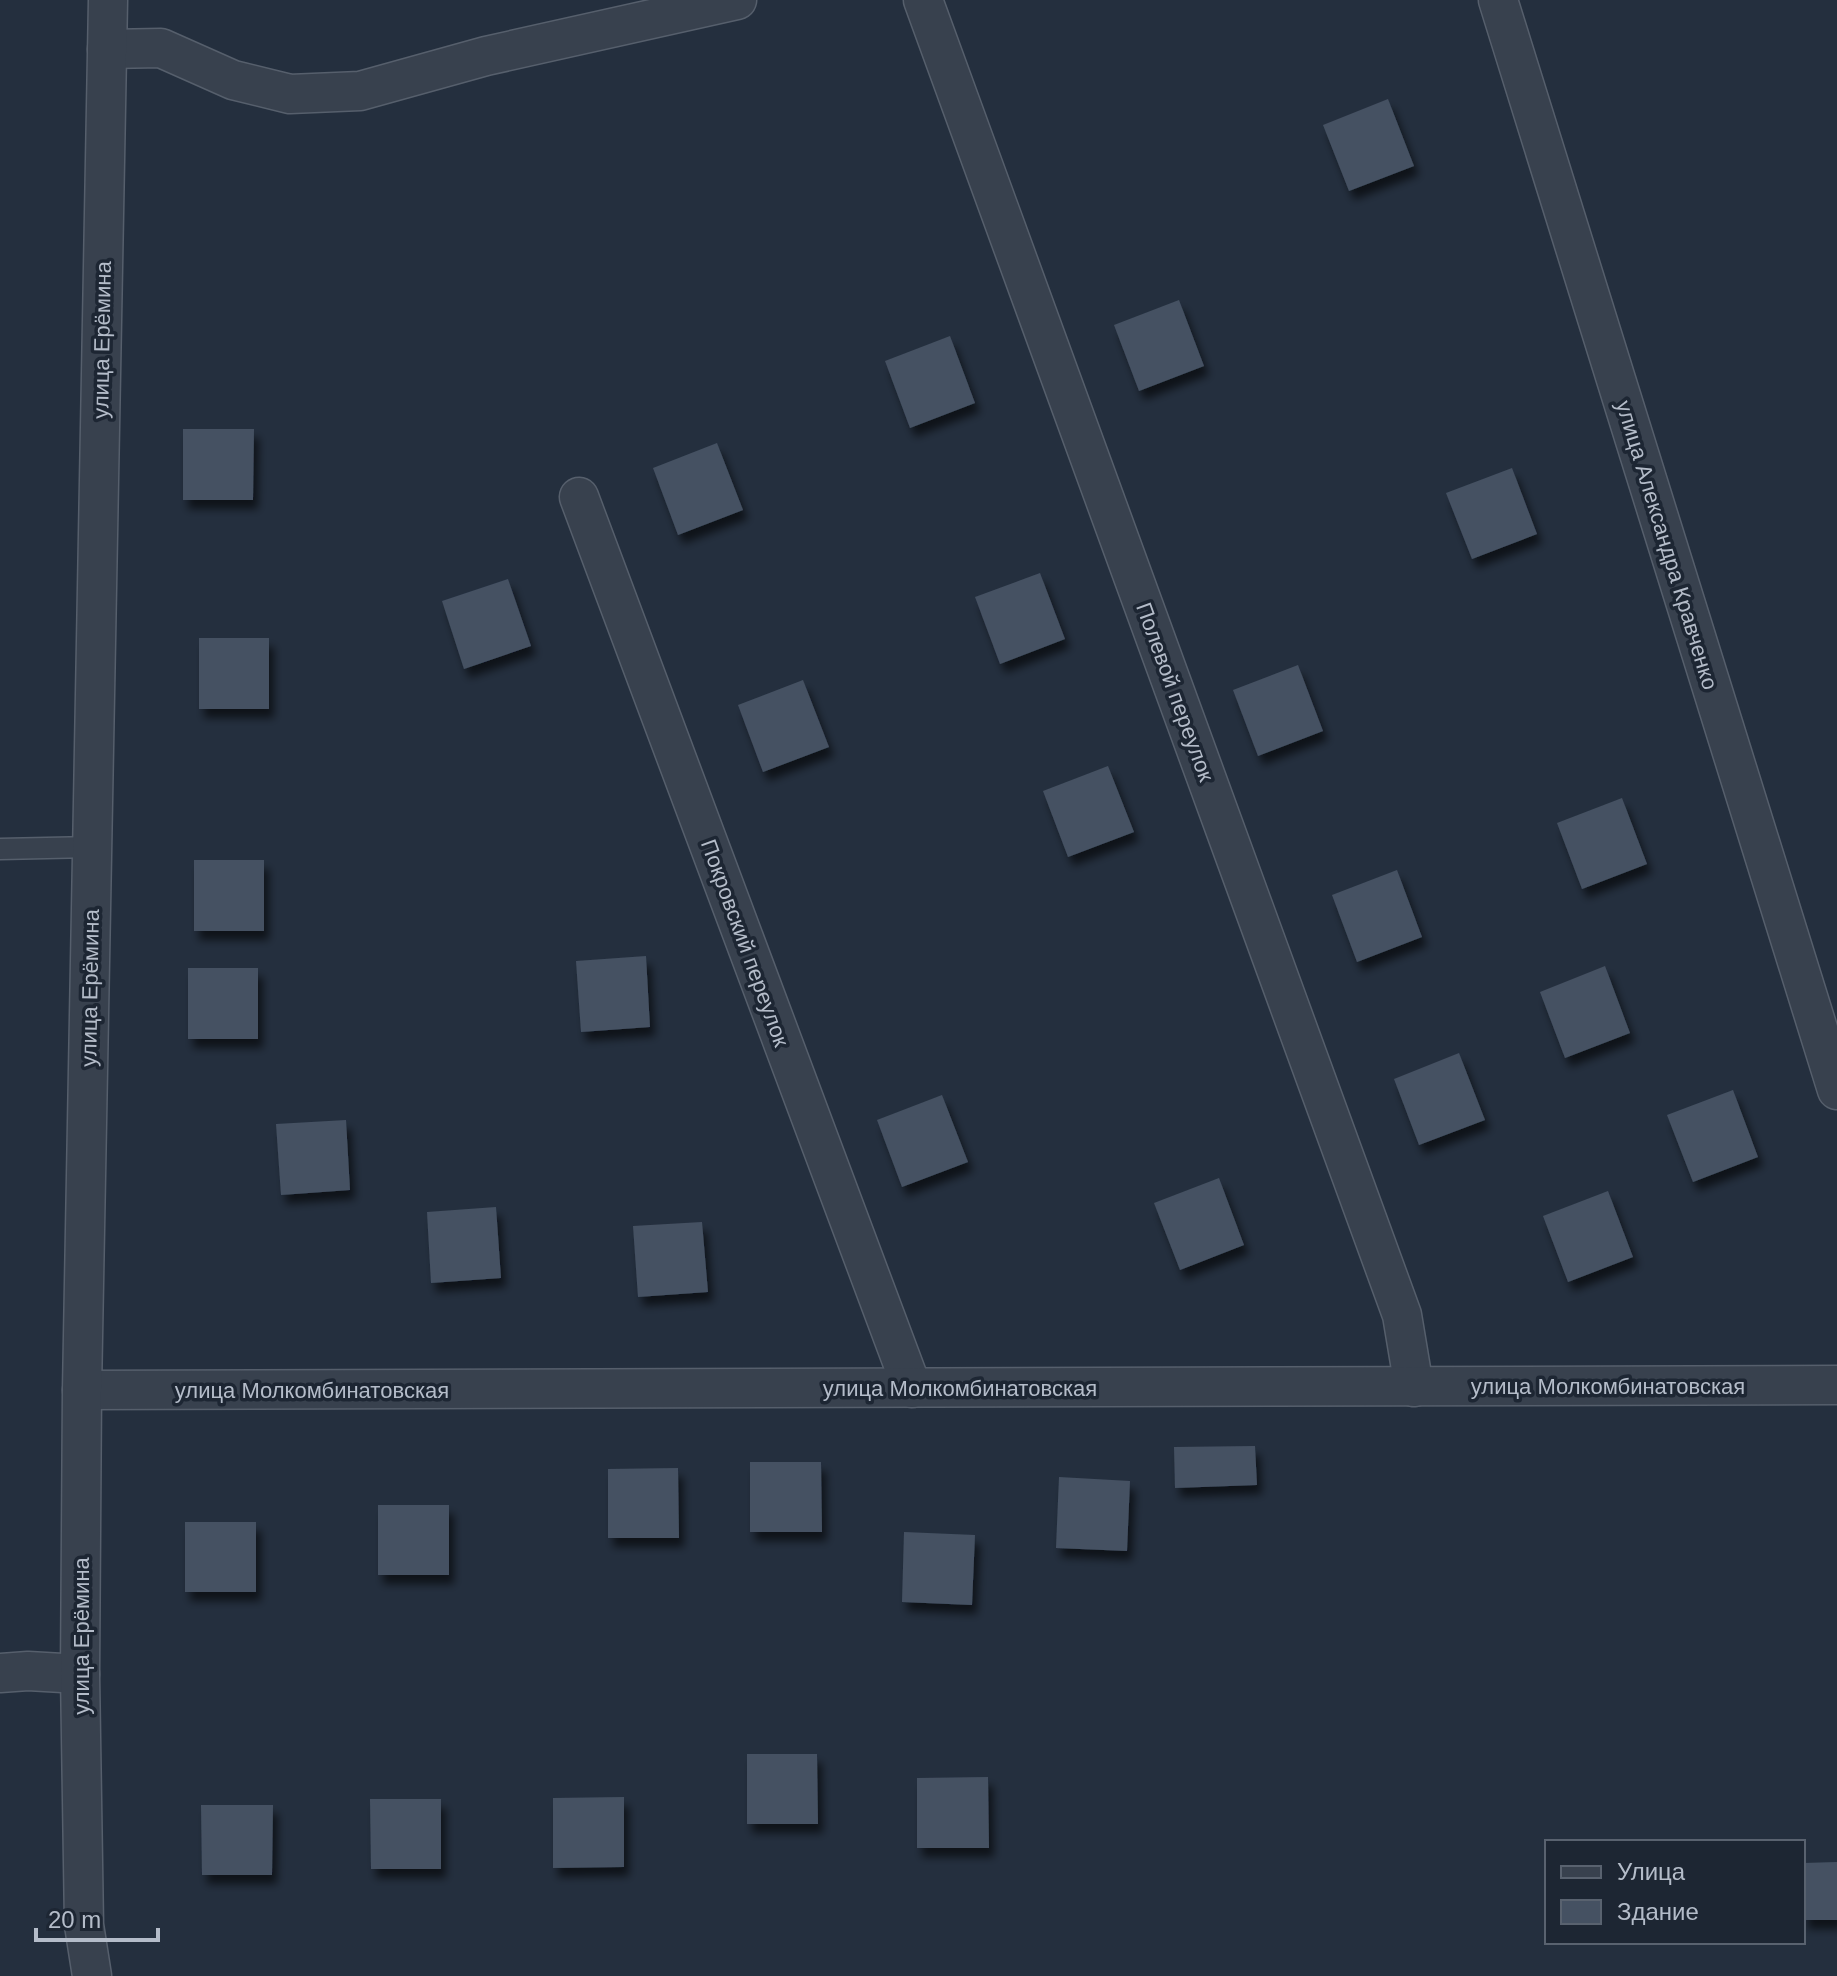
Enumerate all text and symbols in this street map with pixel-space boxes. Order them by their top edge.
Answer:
street label: улица Ерёмина [88,260,116,419]
street label: улица Александра Кравченко [1611,397,1723,693]
street label: Полевой переулок [1131,599,1219,785]
street label: Покровский переулок [696,836,794,1050]
street label: улица Ерёмина [76,908,104,1067]
street label: улица Молкомбинатовская [1471,1374,1745,1399]
street label: улица Молкомбинатовская [823,1376,1097,1401]
street label: улица Молкомбинатовская [175,1378,449,1403]
street label: улица Ерёмина [69,1556,94,1715]
legend [1545,1840,1805,1944]
text: Улица [1617,1858,1686,1885]
scale bar [36,1892,158,1942]
text: Здание [1617,1898,1699,1925]
text: 20 m [48,1906,101,1933]

